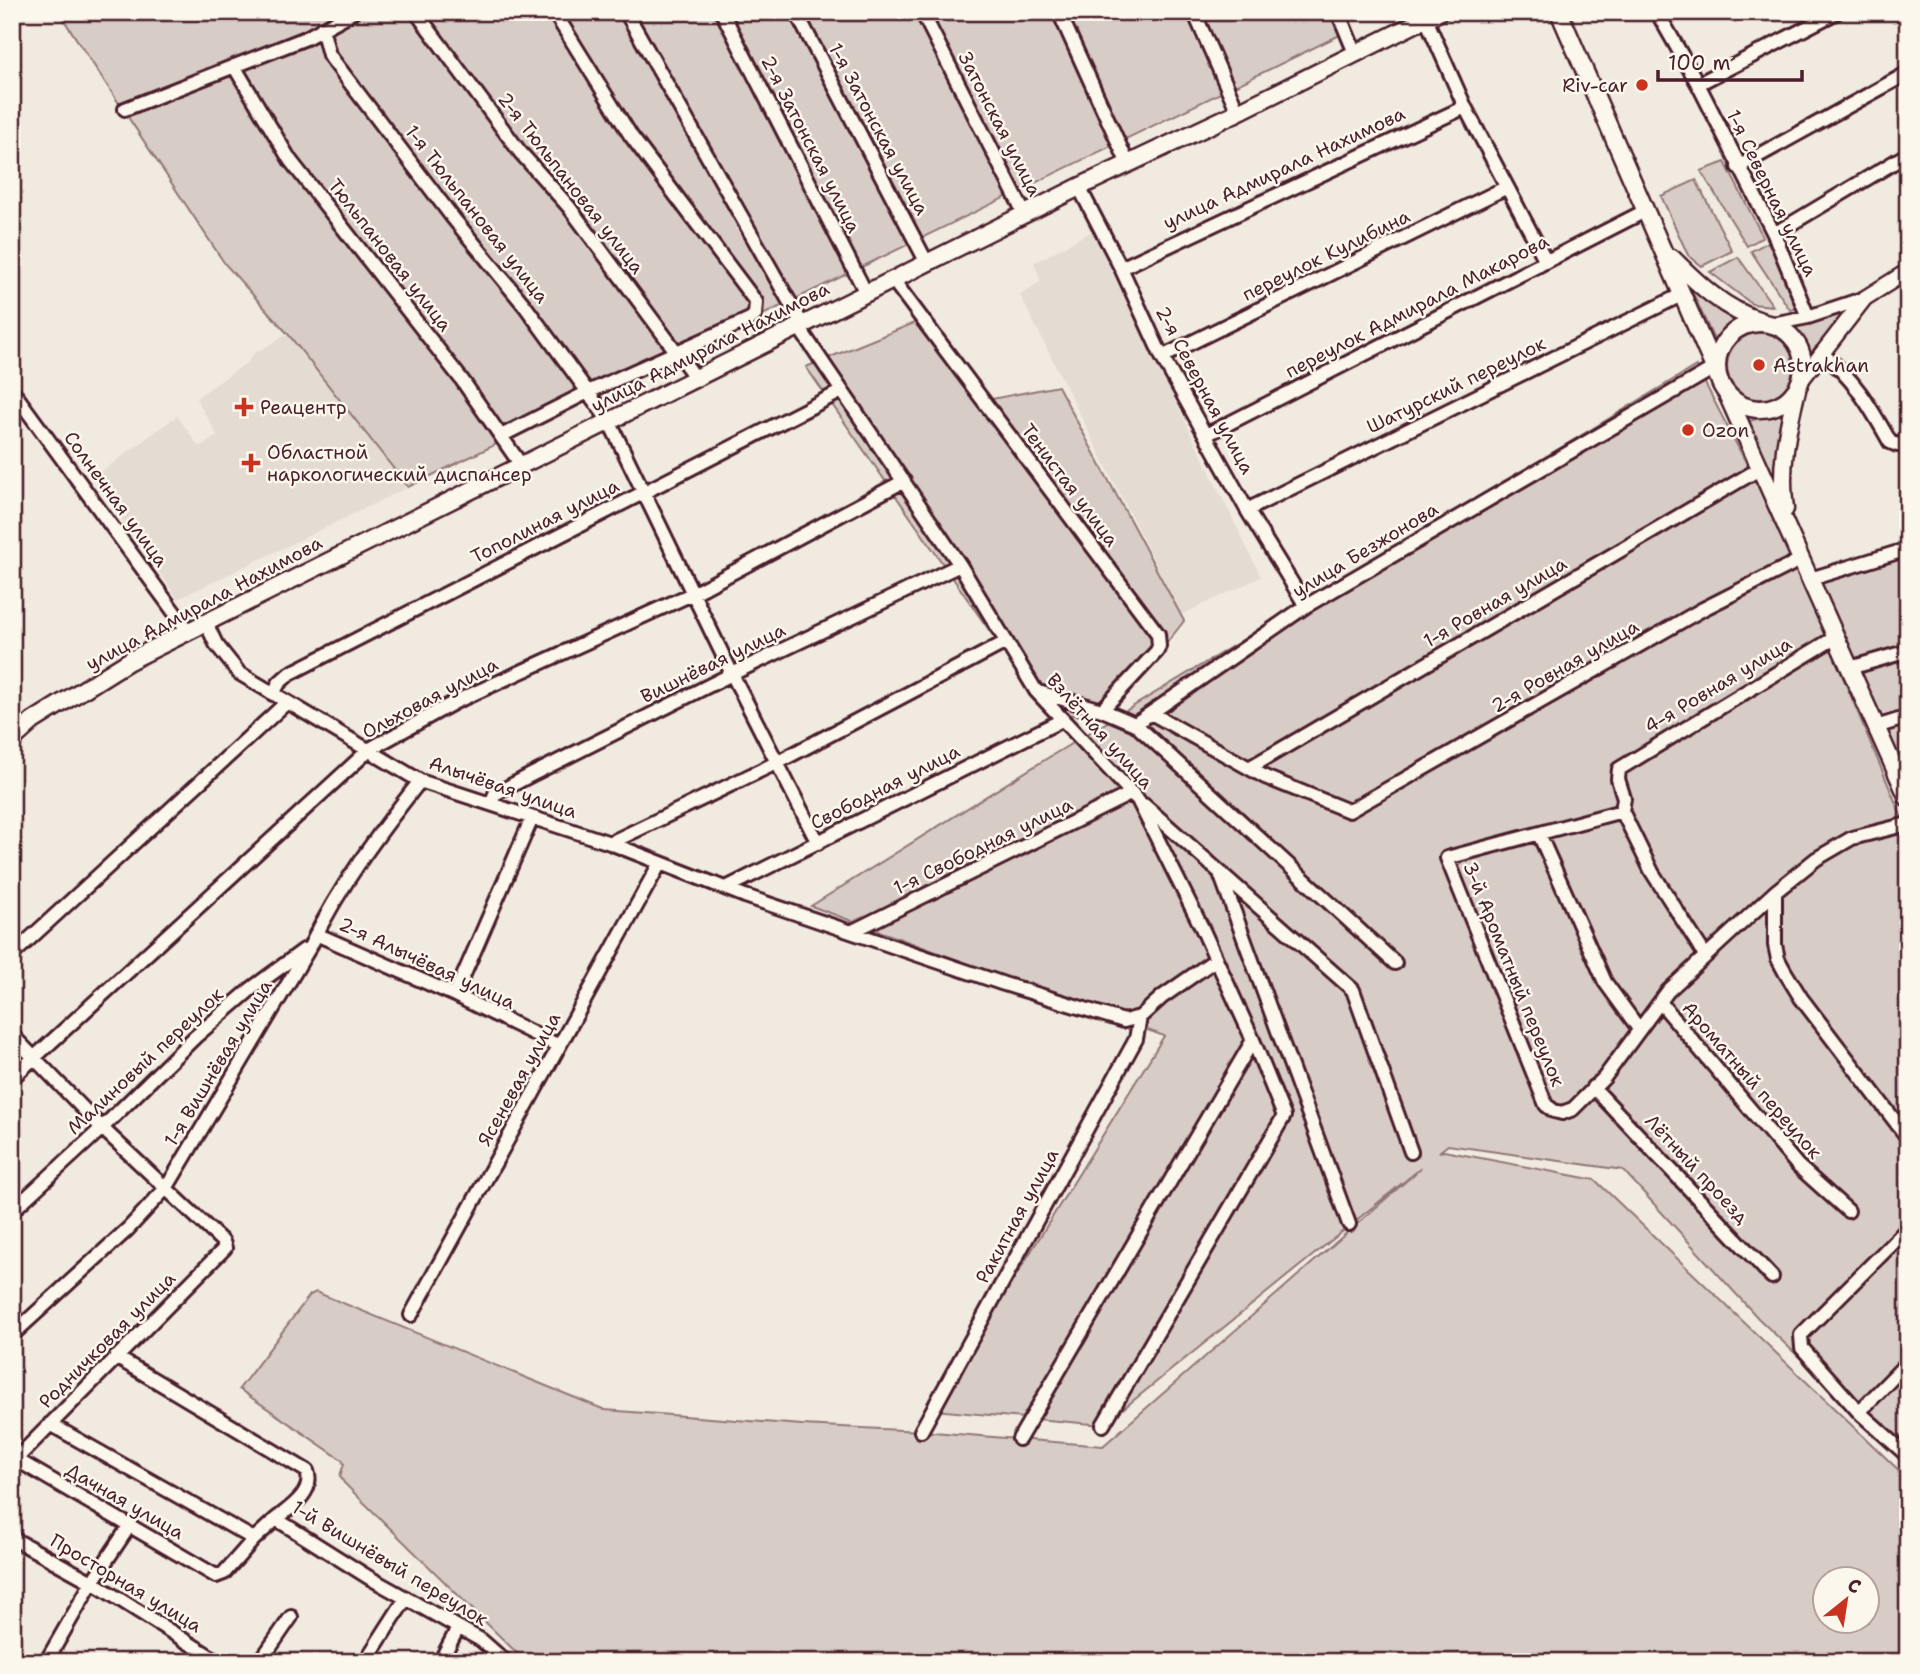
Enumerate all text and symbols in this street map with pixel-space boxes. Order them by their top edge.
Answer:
scale bar [1658,38,1801,82]
street label: 1-я Затонская улица [823,39,935,219]
street label: Затонская улица [953,47,1047,201]
text: 100 m [1668,49,1731,77]
street label: 2-я Затонская улица [755,51,867,237]
place label: Riv-car [1562,73,1628,98]
marker: Riv-car [1634,77,1650,93]
street label: 2-я Тюльпановая улица [492,87,650,279]
street label: улица Адмирала Нахимова [1159,101,1409,235]
street label: 1-я Северная улица [1721,105,1823,281]
street label: 1-я Тюльпановая улица [400,120,555,308]
street label: Тюльпановая улица [322,173,458,337]
street label: переулок Кулибина [1238,203,1414,307]
street label: переулок Адмирала Макарова [1281,228,1553,384]
street label: улица Адмирала Нахимова [587,276,834,418]
street label: 2-я Северная улица [1150,301,1260,479]
street label: Шатурский переулок [1362,331,1550,439]
place label: Astrakhan [1773,353,1869,378]
marker: Astrakhan [1751,357,1767,373]
place label: Реацентр [260,395,347,420]
marker: Реацентр [234,397,254,417]
place label: Ozon [1702,418,1749,443]
street label: Тенистая улица [1016,419,1124,552]
marker: Ozon [1680,422,1696,438]
street label: Солнечная улица [58,426,174,572]
place label: Областной наркологический диспансер [267,440,532,487]
marker: Областной наркологический диспансер [241,453,261,473]
street label: Тополиная улица [467,473,623,569]
street label: улица Безжонова [1287,496,1443,603]
street label: улица Адмирала Нахимова [81,530,327,676]
street label: 1-я Ровная улица [1419,551,1571,653]
street label: 2-я Ровная улица [1487,614,1643,718]
street label: Вишнёвая улица [637,617,790,709]
street label: 4-я Ровная улица [1640,631,1796,739]
street label: Ольховая улица [358,652,503,744]
street label: Взлётная улица [1041,668,1159,794]
street label: Свободная улица [806,738,964,835]
street label: Алычёвая улица [426,750,580,824]
street label: 1-я Свободная улица [889,792,1077,900]
street label: 3-й Ароматный переулок [1457,858,1571,1090]
street label: 2-я Алычёвая улица [335,911,519,1015]
street label: 1-я Вишнёвая улица [158,975,278,1151]
street label: Малиновый переулок [62,982,228,1140]
street label: Ароматный переулок [1677,996,1827,1164]
street label: Ясеневая улица [472,1008,566,1150]
street label: Лётный проезд [1640,1109,1754,1229]
street label: Ракитная улица [970,1144,1064,1288]
street label: Родничковая улица [33,1266,181,1414]
street label: Дачная улица [61,1457,189,1545]
street label: 1-й Вишнёвый переулок [287,1494,493,1632]
street label: Просторная улица [46,1528,207,1638]
north arrow [1812,1566,1882,1636]
text: С [1843,1572,1866,1599]

